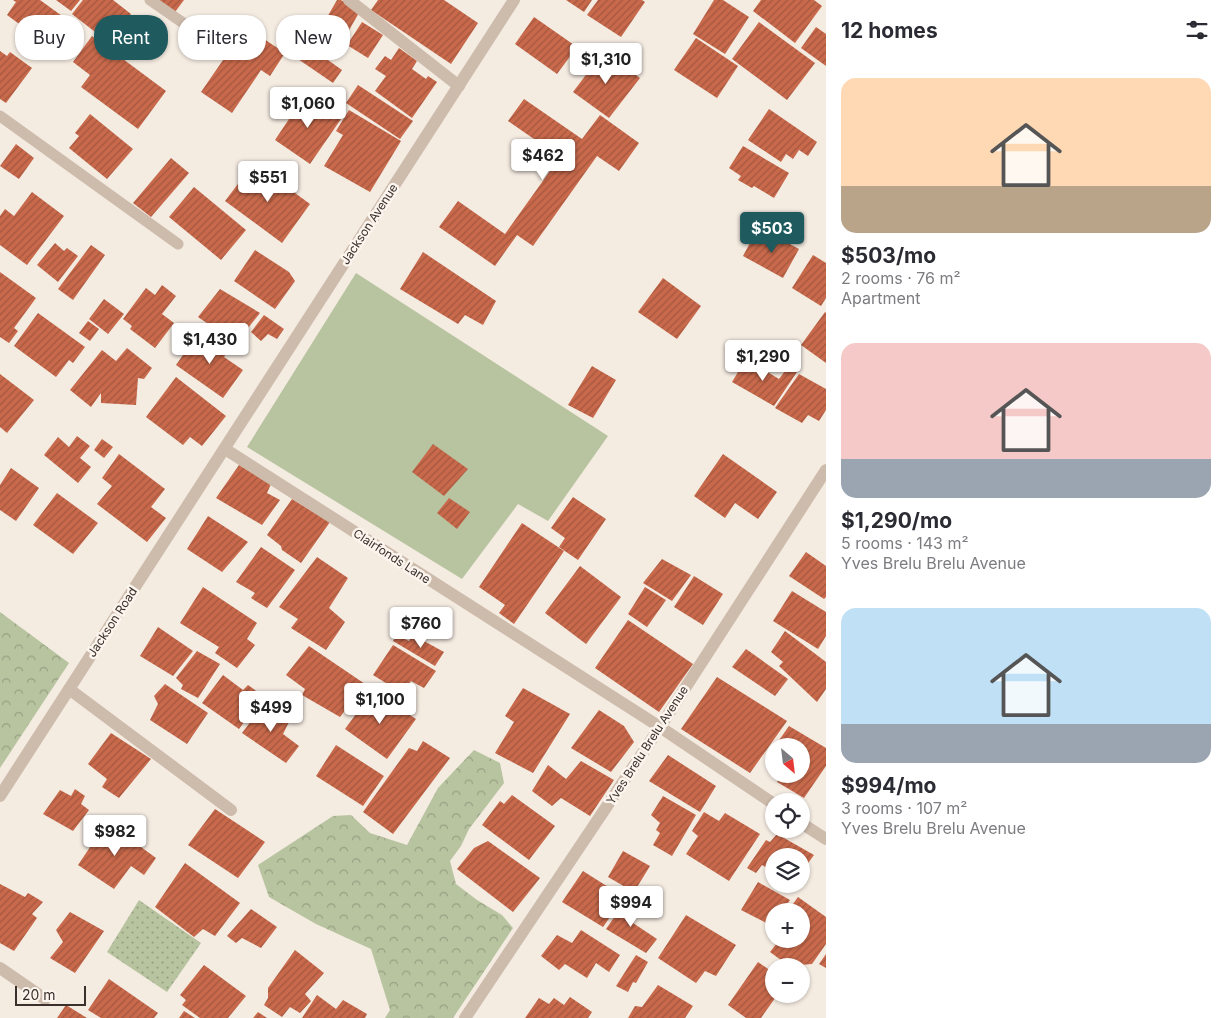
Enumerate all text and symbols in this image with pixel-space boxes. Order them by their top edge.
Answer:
chip: Buy [15,15,84,60]
chip: Rent [94,15,168,60]
chip: Filters [178,15,266,60]
chip: New [276,15,350,60]
icon: filters [1183,16,1211,44]
text: 12 homes [841,18,938,43]
pin: $1,310 [565,42,647,85]
text: $1,310 [581,49,631,69]
pin: $1,060 [267,86,349,129]
text: $1,060 [281,93,335,113]
icon: home [981,110,1071,200]
pin: $462 [513,138,573,181]
text: $462 [522,145,564,165]
pin: $551 [238,160,298,203]
text: $551 [249,167,287,187]
street label: Jackson Avenue [337,181,401,267]
pin: $503 [742,212,802,254]
text: $503 [751,218,793,238]
text: $503/mo [841,243,936,268]
text: 2 rooms · 76 m² [841,268,961,288]
text: Apartment [841,288,921,308]
pin: $1,430 [169,322,251,365]
text: $1,430 [183,329,237,349]
pin: $1,290 [722,340,804,382]
text: $1,290 [736,346,790,366]
icon: home [981,375,1071,465]
text: $1,290/mo [841,508,952,533]
street label: Clairfonds Lane [351,525,433,587]
text: 5 rooms · 143 m² [841,533,969,553]
text: Yves Brelu Brelu Avenue [841,553,1026,573]
street label: Jackson Road [84,584,140,660]
pin: $760 [391,606,451,649]
text: $760 [401,613,441,633]
icon: home [981,640,1071,730]
pin: $1,100 [339,682,421,725]
street label: Yves Brelu Brelu Avenue [603,683,691,807]
text: $1,100 [355,689,405,709]
pin: $499 [241,690,301,733]
text: $499 [250,697,292,717]
north arrow [765,738,810,782]
map controls [765,738,810,1003]
text: $994/mo [841,773,936,798]
button: locate [765,793,810,838]
text: 3 rooms · 107 m² [841,798,967,818]
pin: $982 [85,814,145,857]
text: Yves Brelu Brelu Avenue [841,818,1026,838]
text: $982 [94,821,136,841]
button: layers [765,848,810,893]
pin: $994 [601,886,661,928]
text: $994 [610,892,652,912]
button: + [765,903,810,948]
button: − [765,958,810,1003]
scale bar [15,983,86,1006]
text: 20 m [22,986,56,1003]

